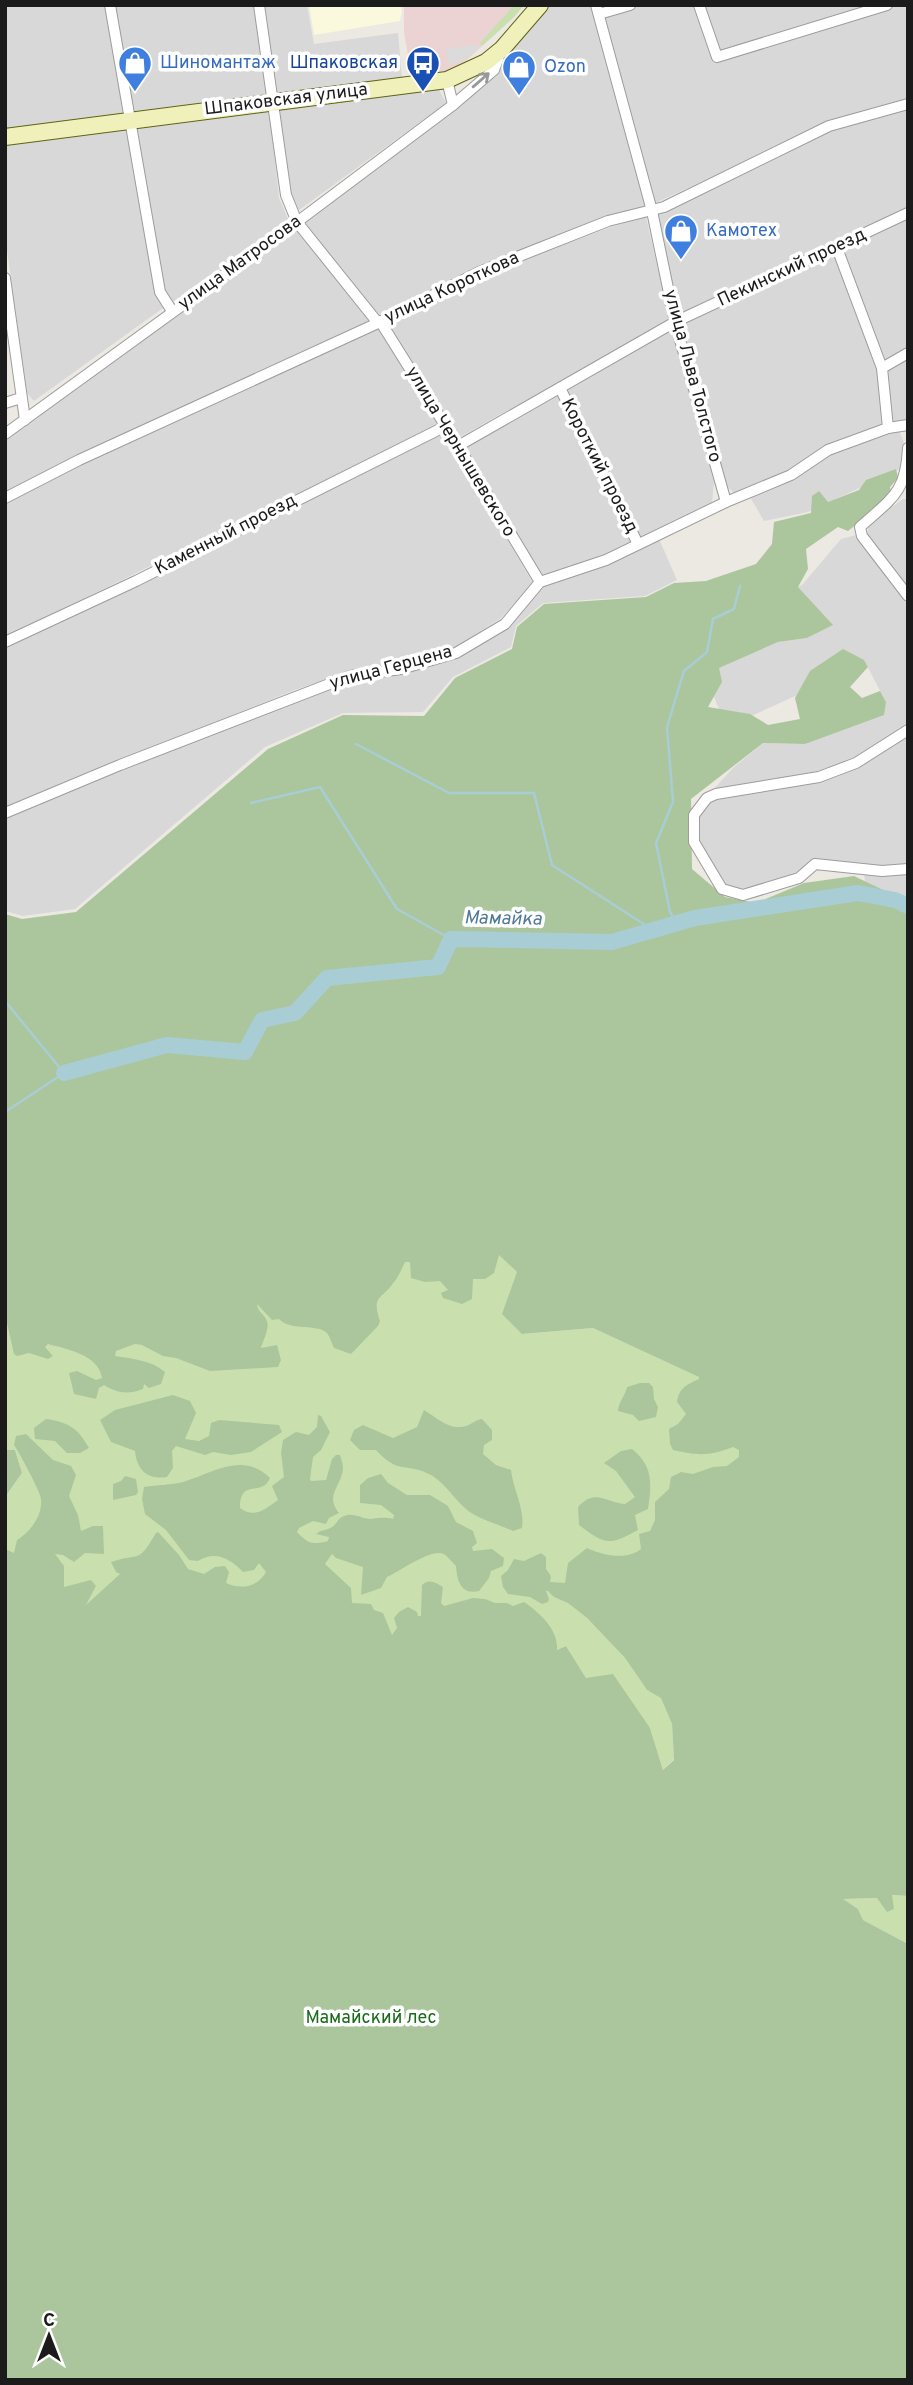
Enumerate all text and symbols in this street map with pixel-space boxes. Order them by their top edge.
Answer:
shop icon: Шиномантаж [116,44,154,93]
bus stop icon: Шпаковская [404,44,442,93]
shop icon: Ozon [500,48,538,97]
place label: Шиномантаж [160,52,276,75]
place label: Шпаковская [290,52,398,75]
place label: Ozon [544,56,586,79]
one-way arrow [472,72,490,88]
street label: Шпаковская улица [203,79,369,121]
street label: улица Матросова [174,210,306,316]
shop icon: Камотех [662,212,700,261]
place label: Камотех [706,220,777,243]
street label: Пекинский проезд [714,223,870,313]
street label: улица Короткова [381,247,523,329]
street label: улица Льва Толстого [658,287,726,465]
street label: улица Чернышевского [400,363,520,541]
street label: Короткий проезд [555,395,643,537]
street label: Каменный проезд [151,489,301,581]
street label: улица Герцена [327,641,455,695]
water label: Мамайка [464,906,542,932]
park label: Мамайский лес [306,2007,436,2030]
north arrow [14,2301,84,2371]
text: С [43,2309,55,2333]

